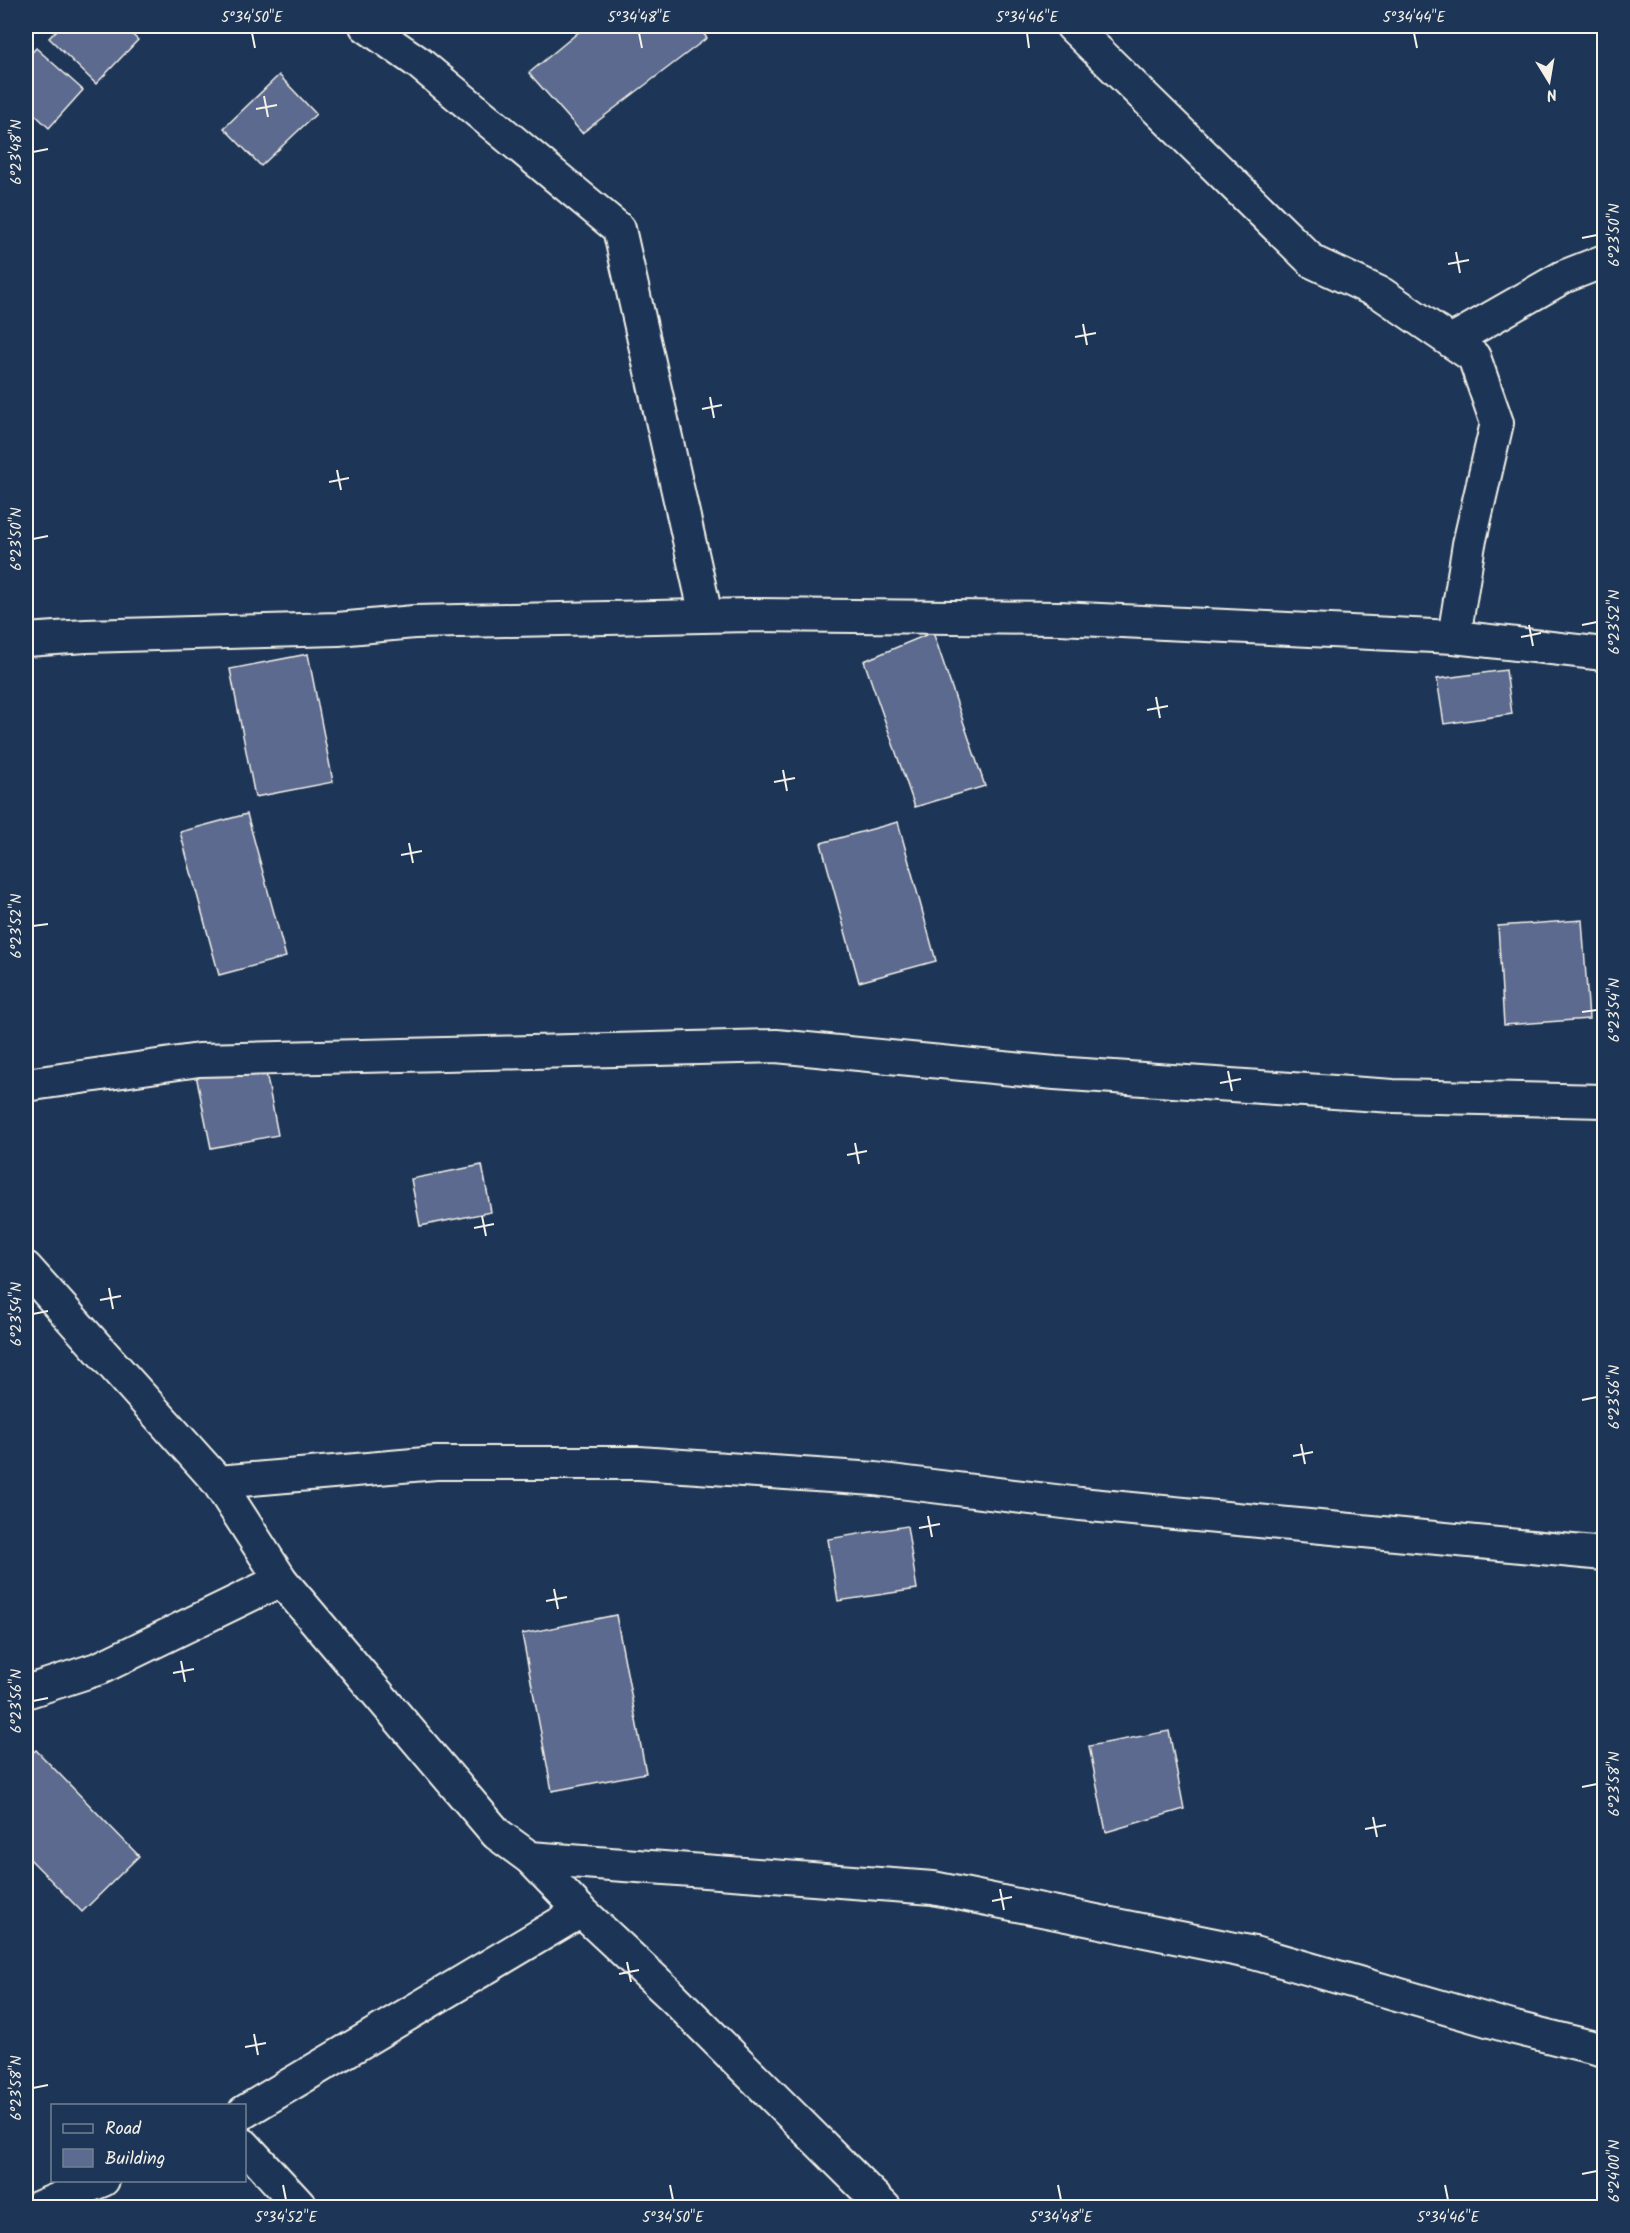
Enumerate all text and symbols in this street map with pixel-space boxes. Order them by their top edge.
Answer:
text: 5°34'50"E [221,6,284,30]
text: 5°34'48"E [607,6,672,30]
text: 5°34'46"E [996,6,1059,30]
text: 5°34'44"E [1383,6,1446,30]
north arrow [1519,51,1579,111]
text: N [1544,81,1559,107]
text: 6°23'48"N [5,119,29,185]
text: 6°23'50"N [1603,203,1627,267]
text: 6°23'50"N [5,507,29,571]
text: 6°23'52"N [1603,590,1627,654]
text: 6°23'52"N [5,894,29,958]
text: 6°23'54"N [1603,978,1627,1042]
text: 6°23'54"N [5,1282,29,1346]
text: 6°23'56"N [1603,1365,1627,1429]
text: 6°23'56"N [5,1669,29,1733]
text: 6°23'58"N [1603,1751,1627,1817]
text: 6°23'58"N [5,2055,29,2121]
legend [51,2104,246,2182]
text: Road [105,2115,142,2144]
text: 6°24'00"N [1603,2140,1627,2202]
text: Building [105,2145,165,2174]
text: 5°34'52"E [255,2206,319,2230]
text: 5°34'50"E [642,2206,705,2230]
text: 5°34'48"E [1029,2206,1094,2230]
text: 5°34'46"E [1417,2206,1480,2230]

